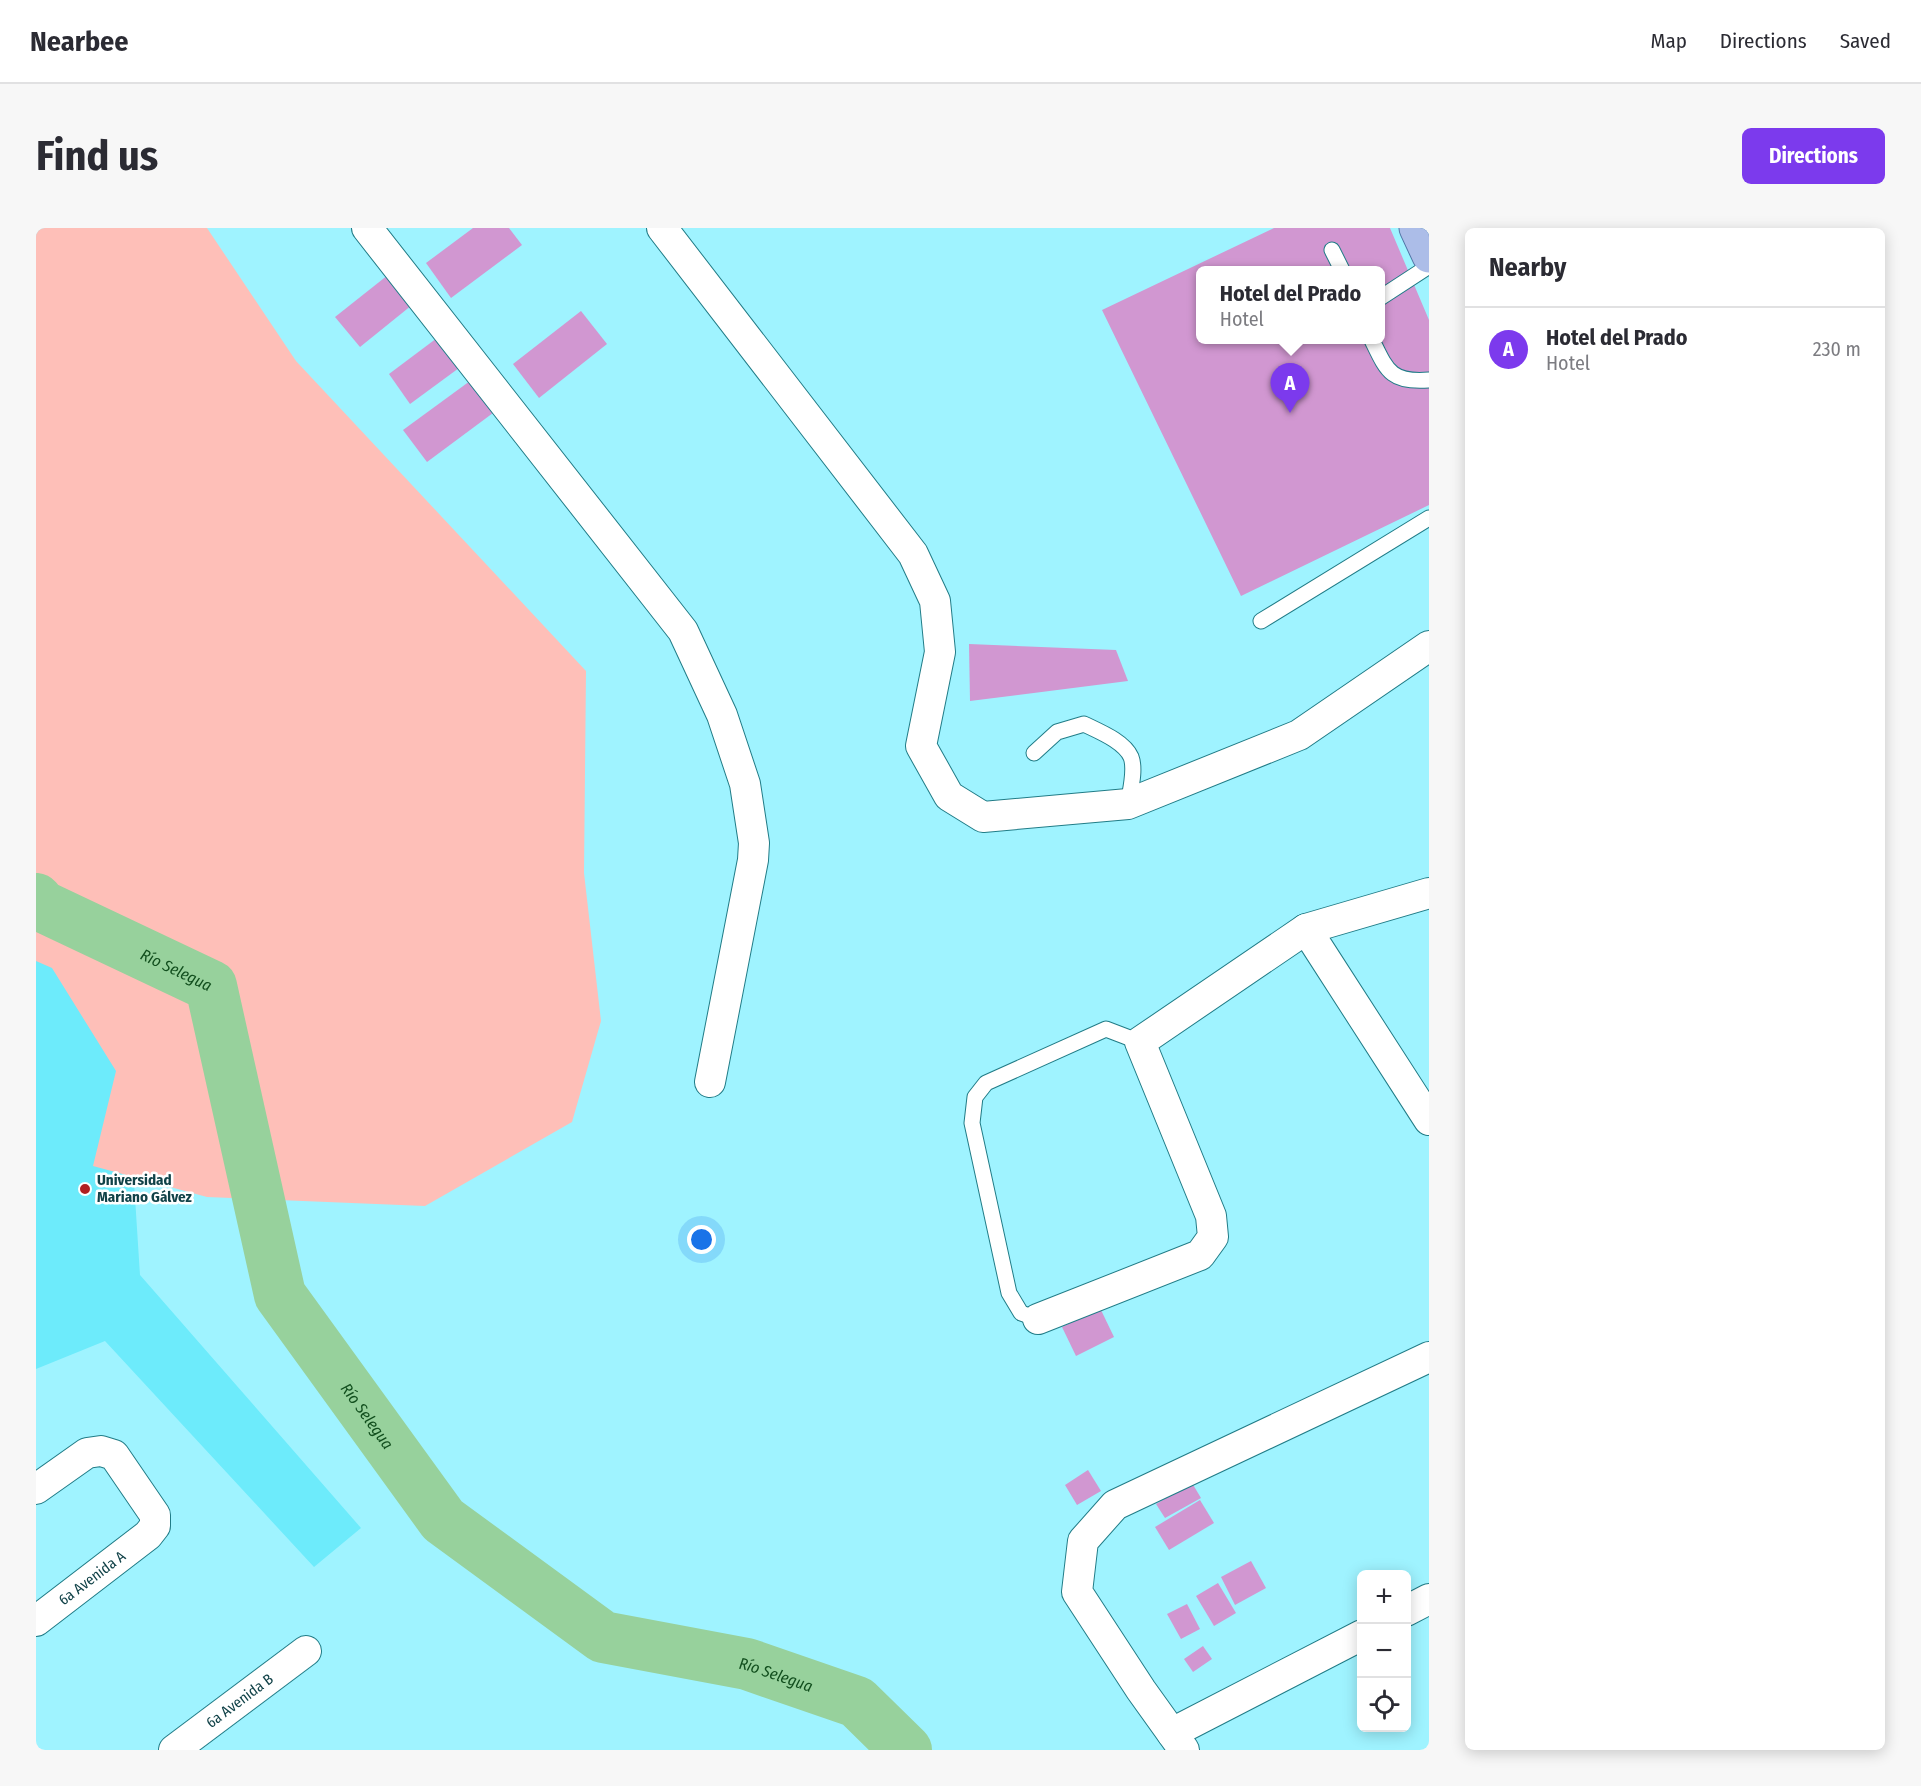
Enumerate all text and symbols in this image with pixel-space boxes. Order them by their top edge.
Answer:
text: Nearbee [30,25,129,58]
text: Map [1650,28,1687,54]
text: Directions [1720,28,1807,54]
text: Saved [1840,28,1891,54]
button: Directions [1742,128,1885,184]
text: Find us [36,131,158,181]
text: Nearby [1489,252,1566,283]
popup [1196,266,1385,344]
text: Hotel del Prado [1220,280,1361,307]
text: Hotel [1220,307,1264,331]
text: Hotel del Prado [1546,324,1687,351]
text: A [1503,337,1514,361]
text: 230 m [1813,337,1861,361]
text: Hotel [1546,351,1590,375]
pin: A [1270,364,1310,413]
water label: Río Selegua [138,945,215,995]
place label: Universidad Mariano Gálvez [97,1171,193,1206]
marker: Universidad Mariano Gálvez [78,1182,92,1196]
your location [687,1225,716,1254]
water label: Río Selegua [337,1379,398,1453]
street label: 6a Avenida A [55,1547,129,1609]
map controls [1357,1570,1411,1732]
button: + [1357,1570,1411,1624]
button: − [1357,1624,1411,1678]
water label: Río Selegua [738,1653,815,1696]
street label: 6a Avenida B [203,1670,277,1732]
button: locate [1357,1678,1411,1732]

